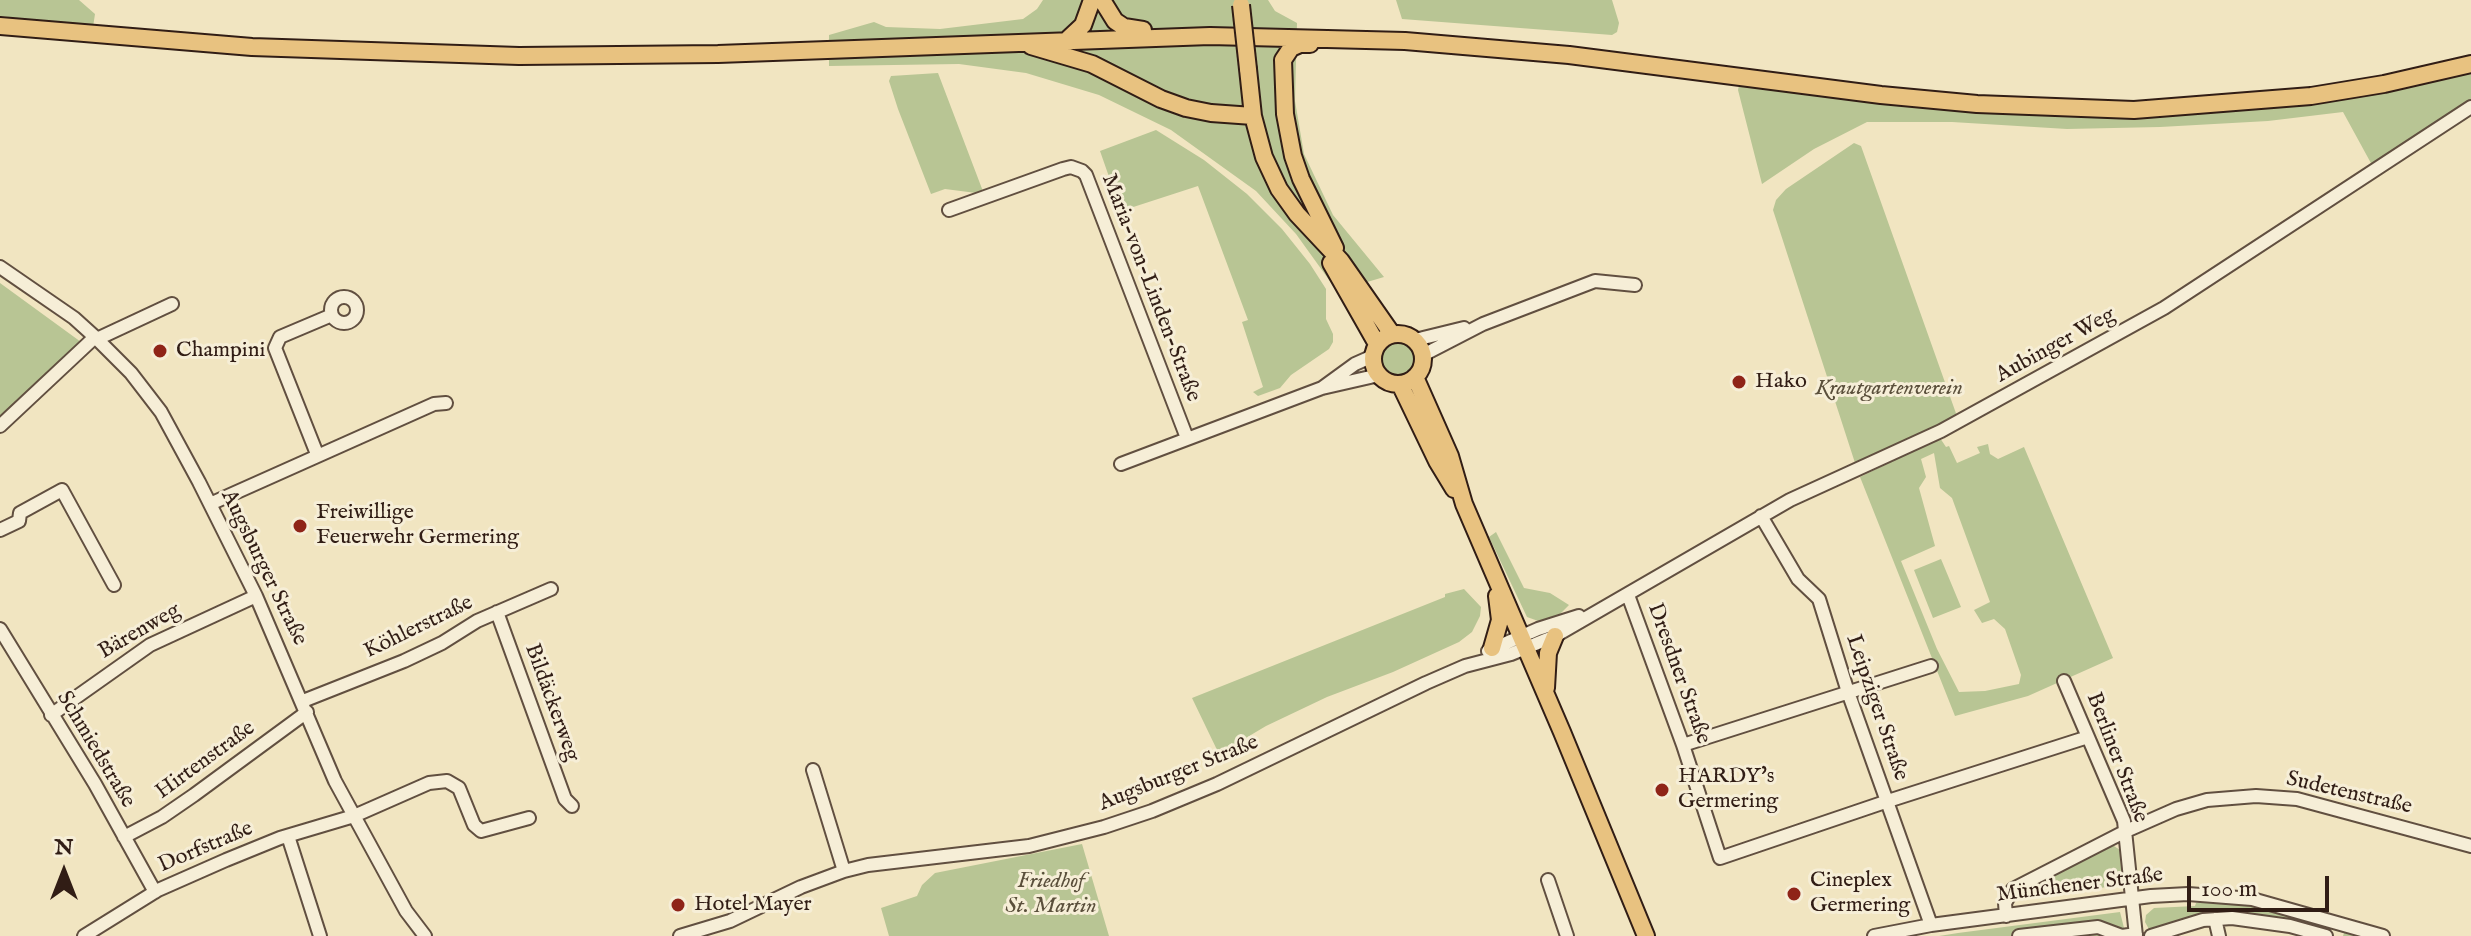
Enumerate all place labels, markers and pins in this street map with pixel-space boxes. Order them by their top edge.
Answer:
place label: Champini [176,338,265,364]
marker: Champini [151,342,169,360]
place label: Hako [1755,369,1807,395]
marker: Hako [1730,373,1748,391]
place label: Freiwillige Feuerwehr Germering [316,500,519,552]
marker: Freiwillige Feuerwehr Germering [291,517,309,535]
place label: HARDY's Germering [1678,764,1778,816]
marker: HARDY's Germering [1653,781,1671,799]
place label: Cineplex Germering [1810,868,1910,920]
marker: Cineplex Germering [1785,885,1803,903]
place label: Hotel Mayer [694,892,812,918]
marker: Hotel Mayer [669,896,687,914]

